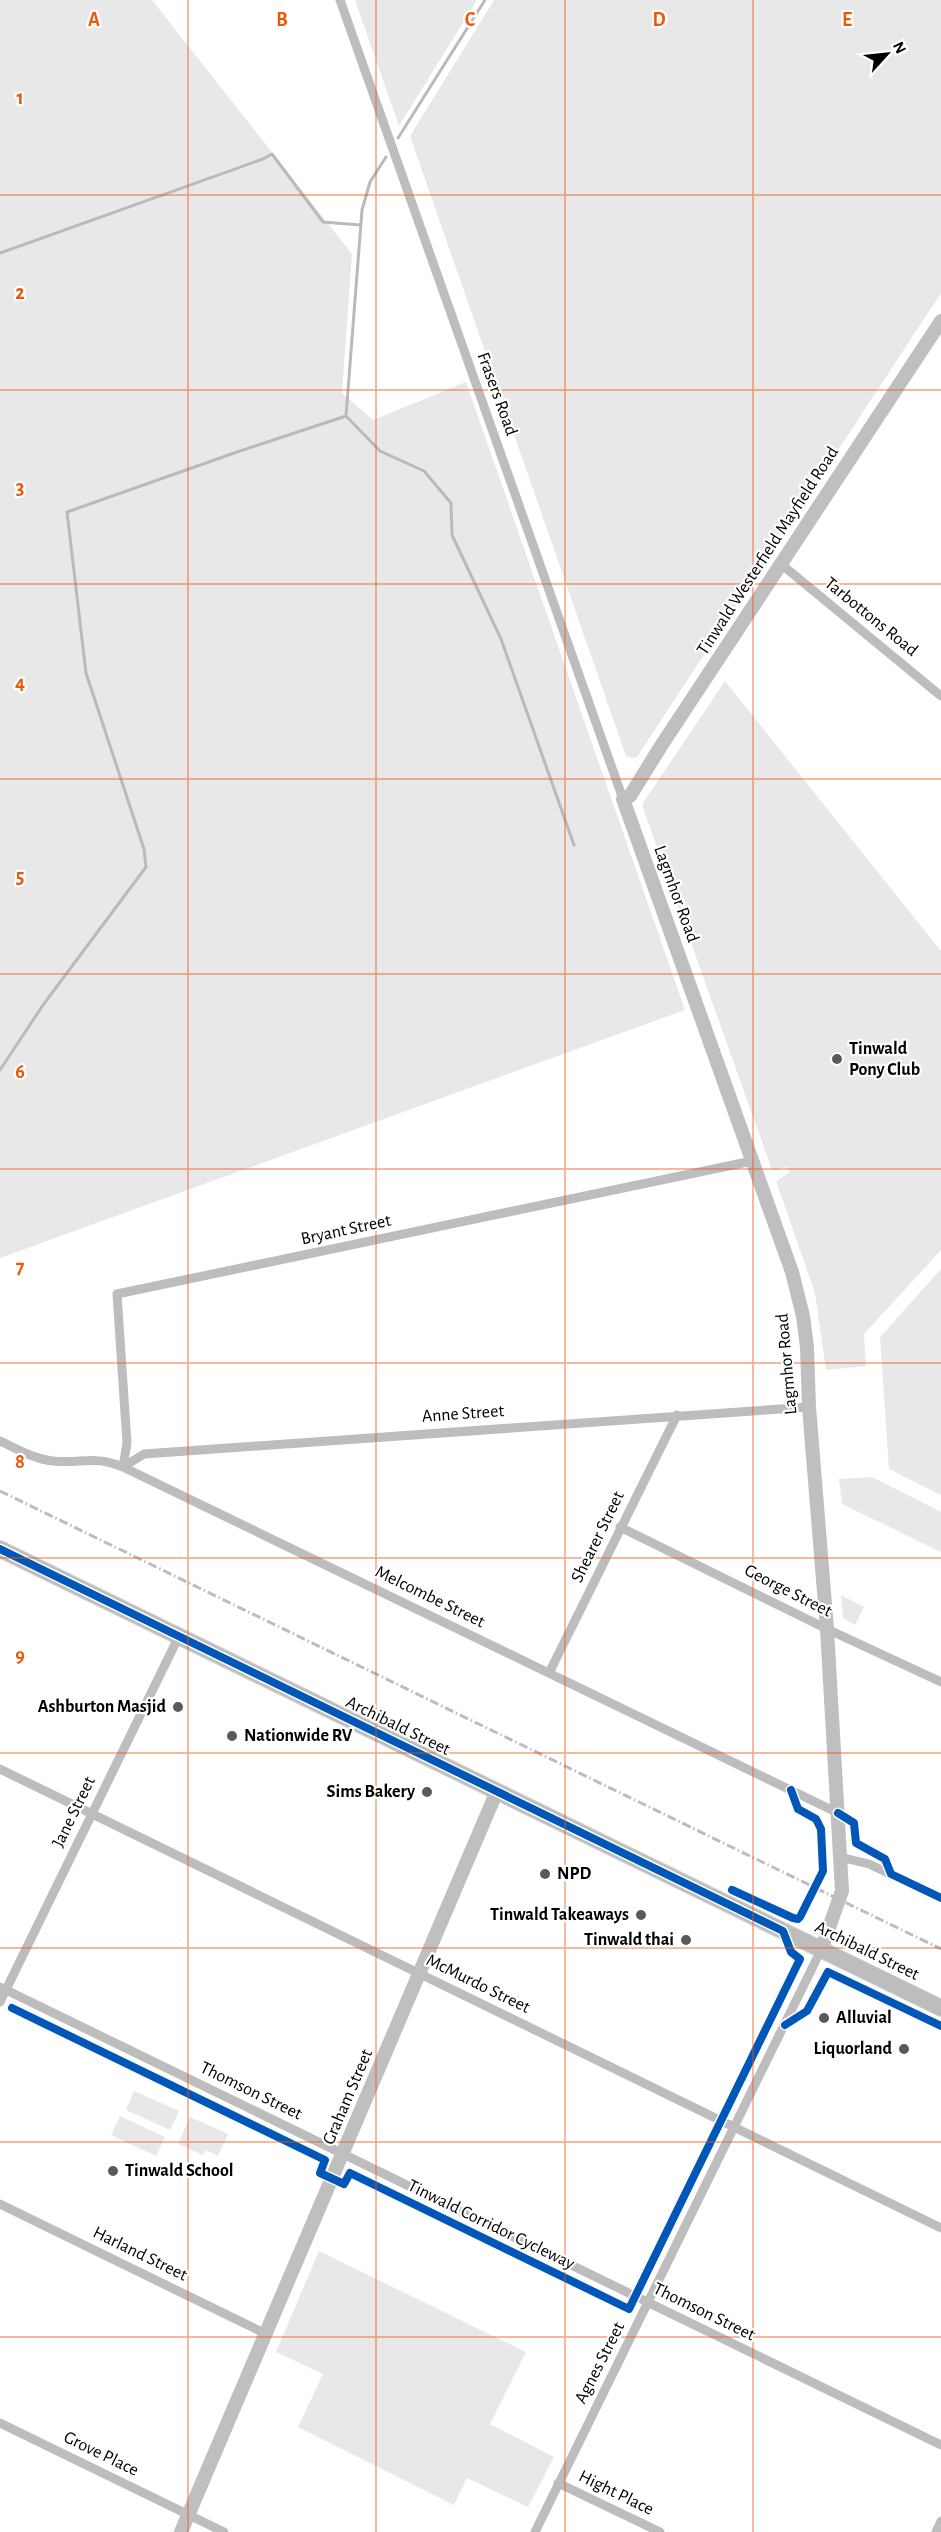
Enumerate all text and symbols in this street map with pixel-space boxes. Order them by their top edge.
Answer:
text: A [88,10,100,30]
text: B [276,10,288,30]
text: C [465,10,476,30]
text: D [652,10,666,30]
text: E [842,10,852,30]
north arrow [857,24,917,84]
text: N [890,39,909,56]
text: 1 [16,88,24,108]
text: 2 [15,283,25,303]
street label: Frasers Road [474,350,520,438]
street label: Tinwald Westerfield Mayfield Road [694,444,842,658]
text: 3 [16,478,24,498]
street label: Tarbottons Road [821,574,921,660]
text: 4 [15,673,25,693]
street label: Lagmhor Road [650,843,702,945]
text: 5 [16,867,24,887]
place label: Tinwald Pony Club [849,1040,920,1079]
marker: Tinwald Pony Club [830,1052,844,1066]
text: 6 [15,1062,25,1082]
street label: Bryant Street [299,1212,393,1248]
text: 7 [16,1257,25,1277]
street label: Lagmhor Road [774,1313,800,1415]
street label: Anne Street [421,1402,505,1426]
text: 8 [15,1452,25,1472]
street label: Shearer Street [568,1488,628,1586]
street label: George Street [741,1561,835,1621]
street label: Melcombe Street [372,1563,488,1631]
text: 9 [15,1646,25,1666]
street label: Archibald Street [343,1693,453,1759]
place label: Ashburton Masjid [38,1698,167,1716]
marker: Ashburton Masjid [171,1700,185,1714]
place label: Nationwide RV [244,1727,353,1745]
marker: Nationwide RV [225,1729,239,1743]
street label: Jane Street [49,1774,99,1850]
place label: Sims Bakery [327,1783,416,1801]
marker: Sims Bakery [420,1785,434,1799]
place label: NPD [557,1865,591,1883]
marker: NPD [538,1867,552,1881]
place label: Tinwald Takeaways [490,1906,629,1924]
marker: Tinwald Takeaways [634,1908,648,1922]
street label: Archibald Street [812,1918,922,1984]
place label: Tinwald thai [584,1931,674,1949]
marker: Tinwald thai [679,1933,693,1947]
street label: McMurdo Street [423,1951,533,2017]
place label: Alluvial [836,2009,892,2027]
marker: Alluvial [817,2011,831,2025]
place label: Liquorland [814,2040,893,2058]
marker: Liquorland [897,2042,911,2056]
street label: Graham Street [320,2046,376,2147]
street label: Thomson Street [197,2059,305,2124]
place label: Tinwald School [125,2162,234,2180]
marker: Tinwald School [106,2164,120,2178]
street label: Tinwald Corridor Cycleway [405,2177,578,2273]
street label: Harland Street [90,2223,190,2285]
street label: Thomson Street [650,2280,758,2345]
street label: Agnes Street [572,2319,628,2407]
street label: Grove Place [61,2428,141,2480]
street label: Hight Place [576,2467,656,2519]

